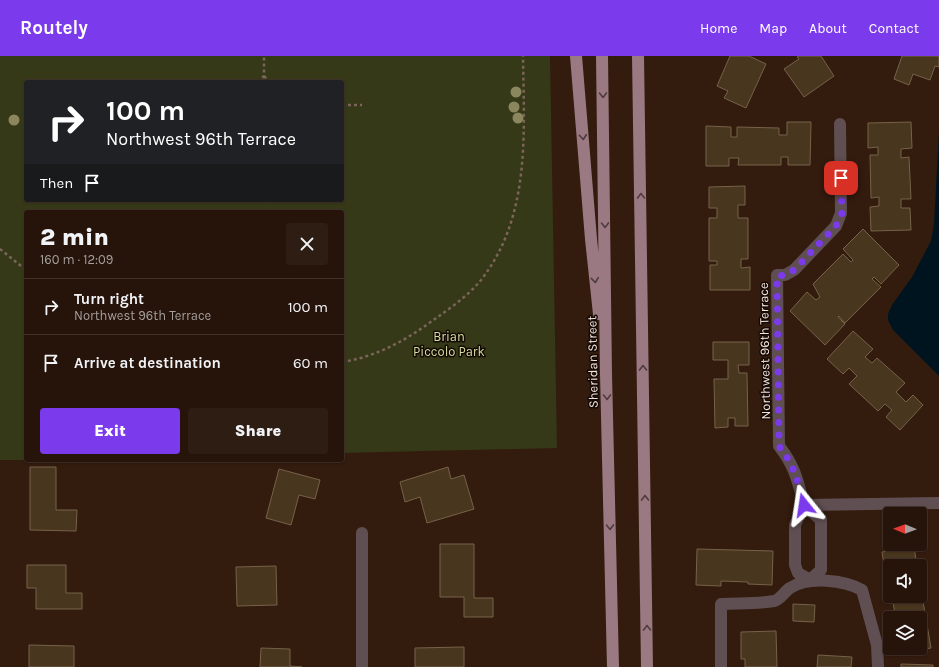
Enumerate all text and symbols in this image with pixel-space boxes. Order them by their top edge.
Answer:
text: Routely [20,17,88,39]
text: Home [700,20,737,37]
text: Map [759,20,787,37]
text: About [809,20,847,37]
text: Contact [869,20,919,37]
one-way arrow [599,92,607,98]
text: 100 m [106,94,185,127]
icon: right [40,96,92,148]
text: Northwest 96th Terrace [106,128,296,150]
one-way arrow [578,134,587,140]
pin [824,161,858,195]
icon: arrive [830,167,852,189]
icon: arrive [81,172,103,194]
text: Then [40,174,73,192]
one-way arrow [637,193,645,199]
one-way arrow [601,222,609,228]
text: 2 min [40,223,109,251]
button: close [286,223,328,265]
text: 160 m · 12:09 [40,252,113,267]
one-way arrow [591,277,600,283]
street label: Northwest 96th Terrace [756,282,773,420]
text: Turn right [74,290,144,308]
icon: right [40,296,62,318]
text: 100 m [288,298,328,316]
text: Northwest 96th Terrace [74,308,211,323]
street label: Sheridan Street [584,316,601,408]
park label: Brian Piccolo Park [413,329,485,359]
icon: arrive [40,352,62,374]
text: Arrive at destination [74,354,221,372]
text: 60 m [293,354,328,372]
one-way arrow [639,365,647,371]
one-way arrow [602,394,611,400]
button: Exit [40,408,180,454]
button: Share [188,408,328,454]
position arrow [783,484,825,526]
one-way arrow [641,495,649,501]
north arrow [883,507,927,551]
map controls [883,507,927,655]
one-way arrow [605,524,614,530]
button: sound [883,559,927,603]
button: layers [883,611,927,655]
one-way arrow [643,625,651,631]

